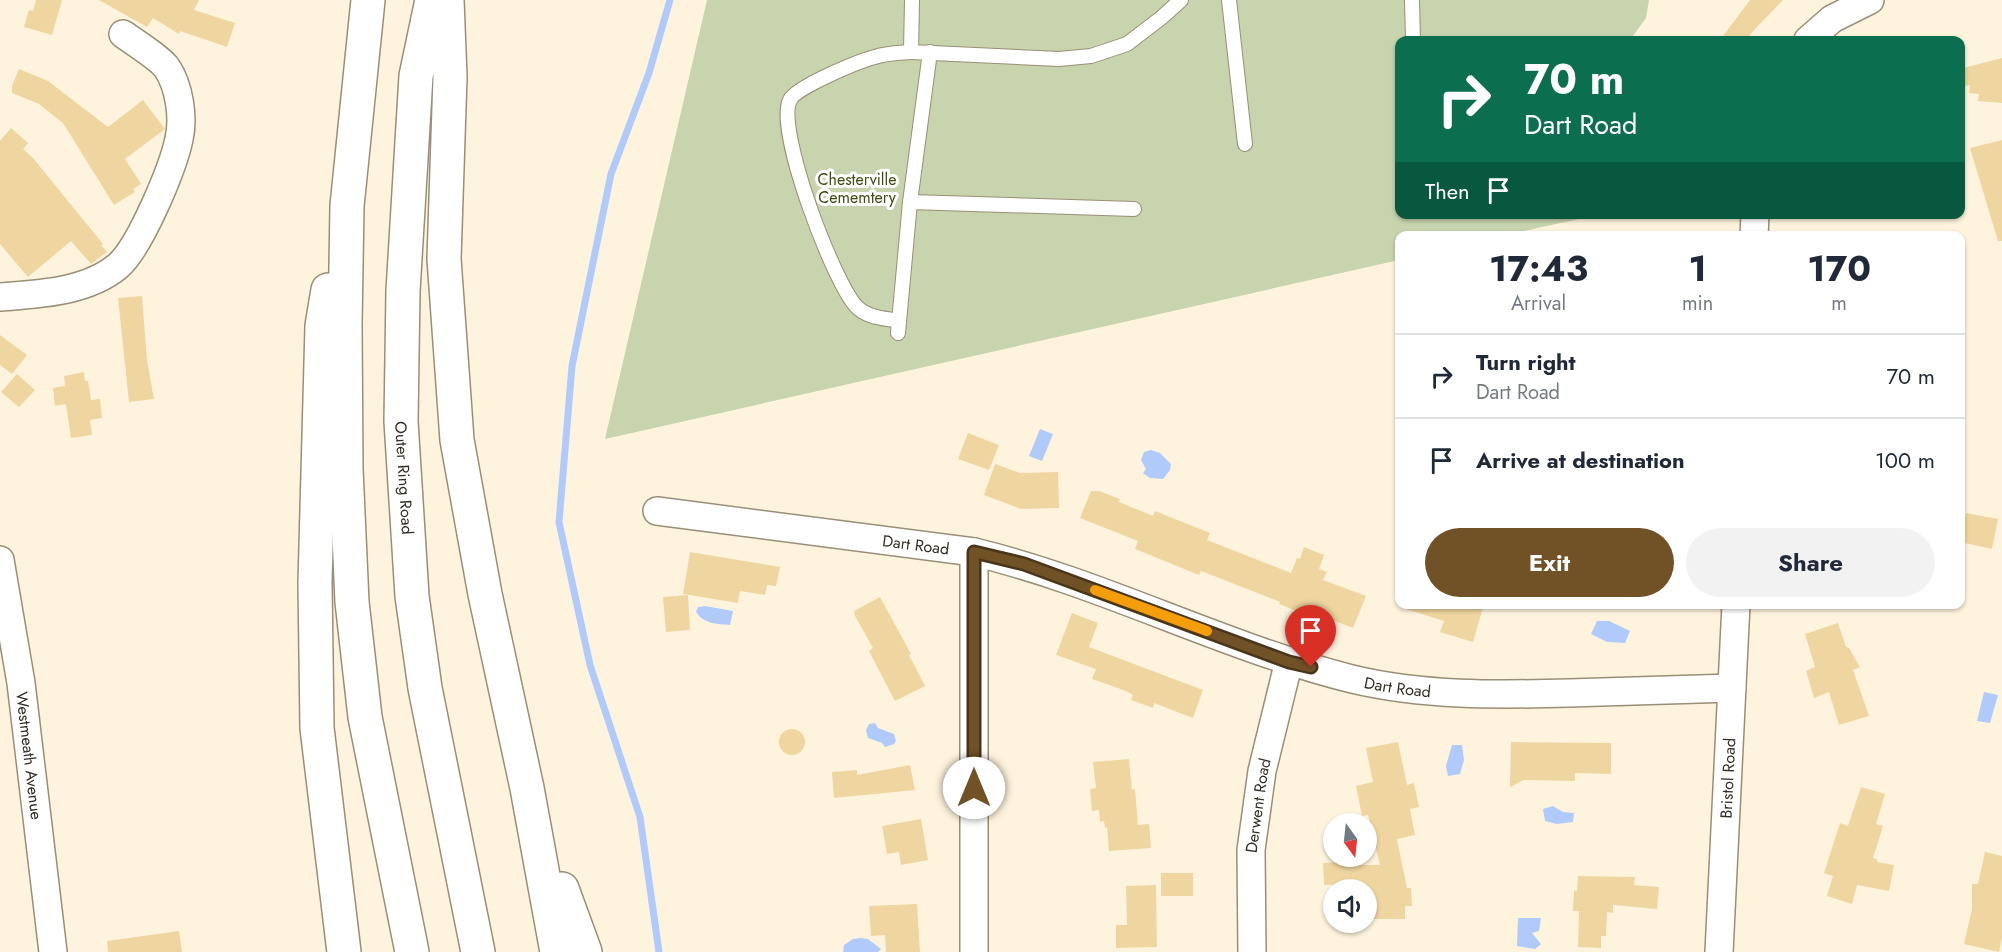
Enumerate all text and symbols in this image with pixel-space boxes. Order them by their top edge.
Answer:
text: 70 m [1524,49,1624,110]
icon: right [1425,60,1503,138]
text: Dart Road [1524,105,1637,144]
park label: Chesterville Cememtery [818,168,897,209]
icon: arrive [1482,174,1515,207]
text: Then [1425,175,1470,207]
text: 17:43 [1489,242,1588,294]
text: 1 [1688,242,1707,294]
text: 170 [1807,242,1871,294]
text: Arrival [1511,289,1566,318]
text: min [1682,289,1713,318]
text: m [1831,289,1847,318]
text: Turn right [1476,346,1576,378]
icon: right [1425,360,1458,393]
text: 70 m [1886,360,1935,392]
text: Dart Road [1476,378,1560,407]
street label: Outer Ring Road [389,420,419,535]
icon: arrive [1425,444,1458,477]
text: Arrive at destination [1476,444,1685,476]
text: 100 m [1875,444,1935,476]
button: Exit [1425,528,1674,597]
button: Share [1686,528,1935,597]
street label: Dart Road [881,529,951,561]
pin [1285,605,1336,667]
icon: arrive [1294,614,1327,647]
street label: Dart Road [1362,671,1432,703]
street label: Westmeath Avenue [10,691,48,821]
street label: Bristol Road [1715,737,1741,819]
position arrow [942,756,1006,820]
street label: Derwent Road [1240,756,1277,854]
north arrow [1323,813,1377,867]
map controls [1323,813,1377,933]
button: sound [1323,879,1377,933]

